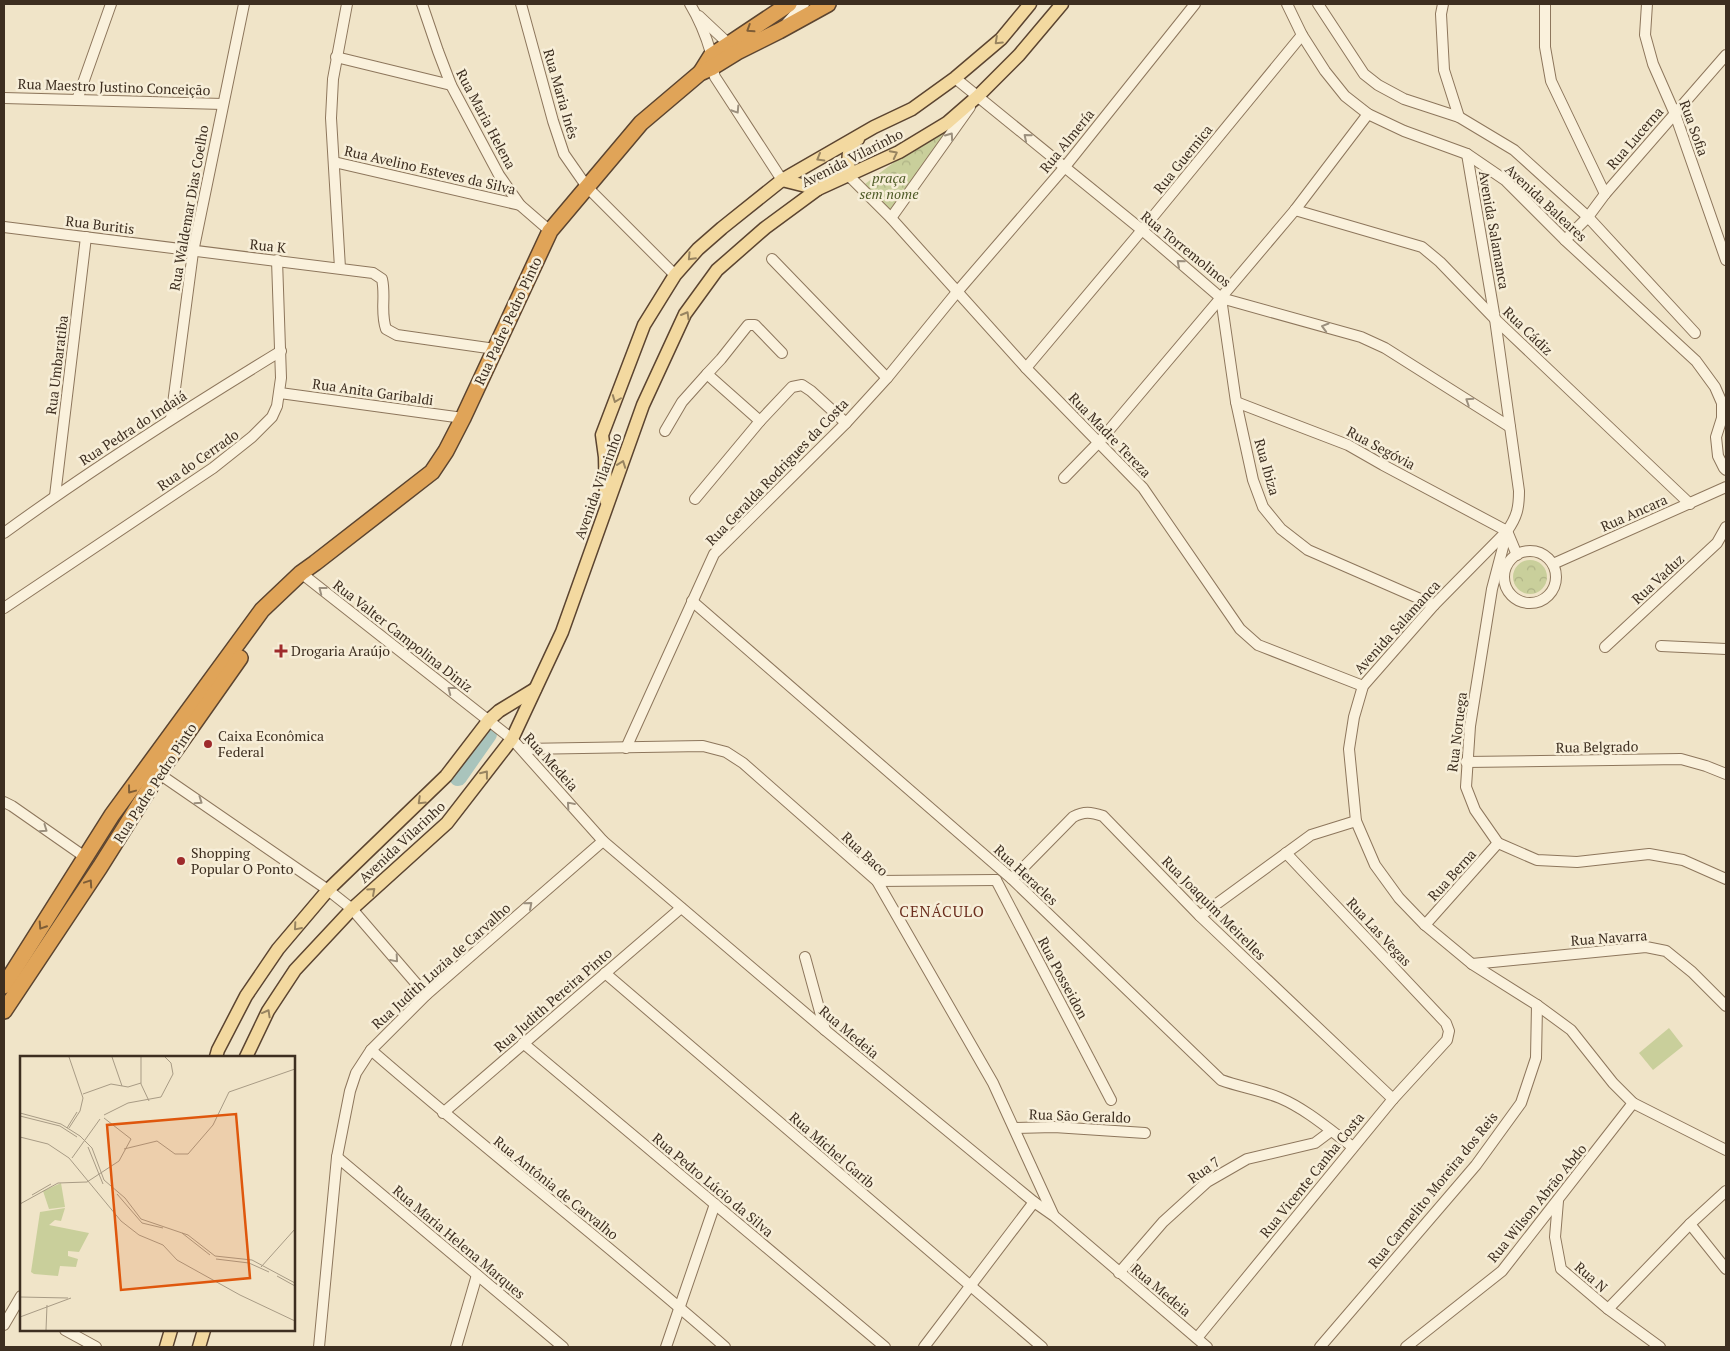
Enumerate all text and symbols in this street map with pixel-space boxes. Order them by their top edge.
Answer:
one-way arrow [746,23,756,32]
one-way arrow [995,35,1004,44]
street label: Rua Maria Inês [540,47,583,141]
street label: Rua Maria Helena [452,65,521,172]
street label: Rua Maestro Justino Conceição [17,74,211,99]
street label: Rua Sofia [1676,97,1713,158]
street label: Rua Lucerna [1602,102,1667,173]
one-way arrow [730,104,739,114]
street label: Rua Almería [1035,105,1098,176]
street label: Rua Guernica [1149,120,1216,197]
street label: Rua Waldemar Dias Coelho [165,123,212,292]
street label: Avenida Vilarinho [798,124,906,191]
one-way arrow [944,132,953,142]
one-way arrow [1024,135,1033,143]
street label: Rua Avelino Esteves da Silva [343,141,518,198]
one-way arrow [888,150,897,160]
one-way arrow [816,152,825,162]
street label: Avenida Baleares [1501,160,1591,246]
park label: praça sem nome [859,168,919,203]
street label: Avenida Salamanca [1475,169,1514,291]
street label: Rua Torremolinos [1137,206,1235,291]
street label: Rua Buritis [65,211,136,238]
street label: Rua K [249,234,288,257]
one-way arrow [688,251,697,260]
street label: Rua Padre Pedro Pinto [469,253,546,388]
one-way arrow [1177,260,1186,268]
street label: Rua Cádiz [1499,302,1557,359]
one-way arrow [679,311,689,320]
street label: Rua Umbaratiba [41,314,72,416]
one-way arrow [1321,322,1330,333]
street label: Rua Anita Garibaldi [311,374,435,409]
street label: Rua Pedra do Indaiá [75,386,190,469]
street label: Rua Madre Tereza [1065,388,1156,481]
one-way arrow [612,394,622,403]
street label: Rua Geralda Rodrigues da Costa [701,394,852,549]
one-way arrow [1465,398,1474,407]
street label: Rua Segóvia [1344,422,1419,474]
street label: Rua do Cerrado [153,424,242,495]
street label: Avenida Vilarinho [569,430,626,542]
street label: Rua Ibiza [1250,436,1285,497]
one-way arrow [616,460,626,469]
street label: Rua Ancara [1597,489,1670,536]
street label: Rua Vaduz [1627,549,1688,608]
street label: Rua Valter Campolina Diniz [330,575,477,696]
street label: Avenida Salamanca [1349,576,1444,678]
one-way arrow [319,587,328,596]
place label: Drogaria Araújo [291,641,390,660]
marker: Drogaria Araújo [275,645,287,657]
one-way arrow [448,688,457,696]
street label: Rua Noruega [1442,691,1471,773]
street label: Rua Padre Pedro Pinto [109,719,201,846]
place label: Caixa Econômica Federal [218,726,324,761]
street label: Rua Medeia [520,728,583,795]
street label: Rua Belgrado [1556,736,1639,757]
marker: Caixa Econômica Federal [202,738,214,750]
one-way arrow [479,770,488,780]
one-way arrow [128,784,137,794]
one-way arrow [193,795,203,804]
one-way arrow [417,795,426,804]
street label: Avenida Vilarinho [354,796,449,887]
one-way arrow [567,801,576,810]
one-way arrow [39,823,48,832]
street label: Rua Baco [838,827,893,880]
street label: Rua Heracles [990,840,1062,909]
place label: Shopping Popular O Ponto [191,843,294,878]
street label: Rua Berna [1423,845,1480,905]
street label: Rua Joaquim Meirelles [1158,852,1270,964]
marker: Shopping Popular O Ponto [175,855,187,867]
one-way arrow [83,879,93,888]
one-way arrow [367,887,376,896]
street label: Rua Las Vegas [1343,893,1416,970]
street label: Rua Judith Luzia de Carvalho [367,898,514,1033]
district label: CENÁCULO [899,901,985,921]
one-way arrow [523,903,532,911]
one-way arrow [38,921,48,930]
one-way arrow [293,922,302,931]
street label: Rua Navarra [1570,925,1648,950]
street label: Rua Posseidon [1034,933,1093,1023]
street label: Rua Judith Pereira Pinto [490,943,616,1056]
one-way arrow [389,954,398,963]
street label: Rua Medeia [815,1001,883,1062]
one-way arrow [261,1010,271,1019]
inset map [20,1056,295,1331]
street label: Rua São Geraldo [1029,1104,1132,1127]
street label: Rua Michel Garib [786,1107,879,1192]
street label: Rua Vicente Canha Costa [1255,1108,1368,1241]
street label: Rua Carmelito Moreira dos Reis [1364,1108,1502,1272]
street label: Rua Pedro Lúcio da Silva [649,1128,778,1241]
street label: Rua Antônia de Carvalho [490,1131,623,1244]
street label: Rua Wilson Abrão Abdo [1483,1139,1591,1266]
street label: Rua 7 [1184,1152,1223,1187]
street label: Rua Maria Helena Marques [389,1181,530,1303]
street label: Rua N [1571,1257,1612,1296]
street label: Rua Medeia [1127,1259,1195,1320]

